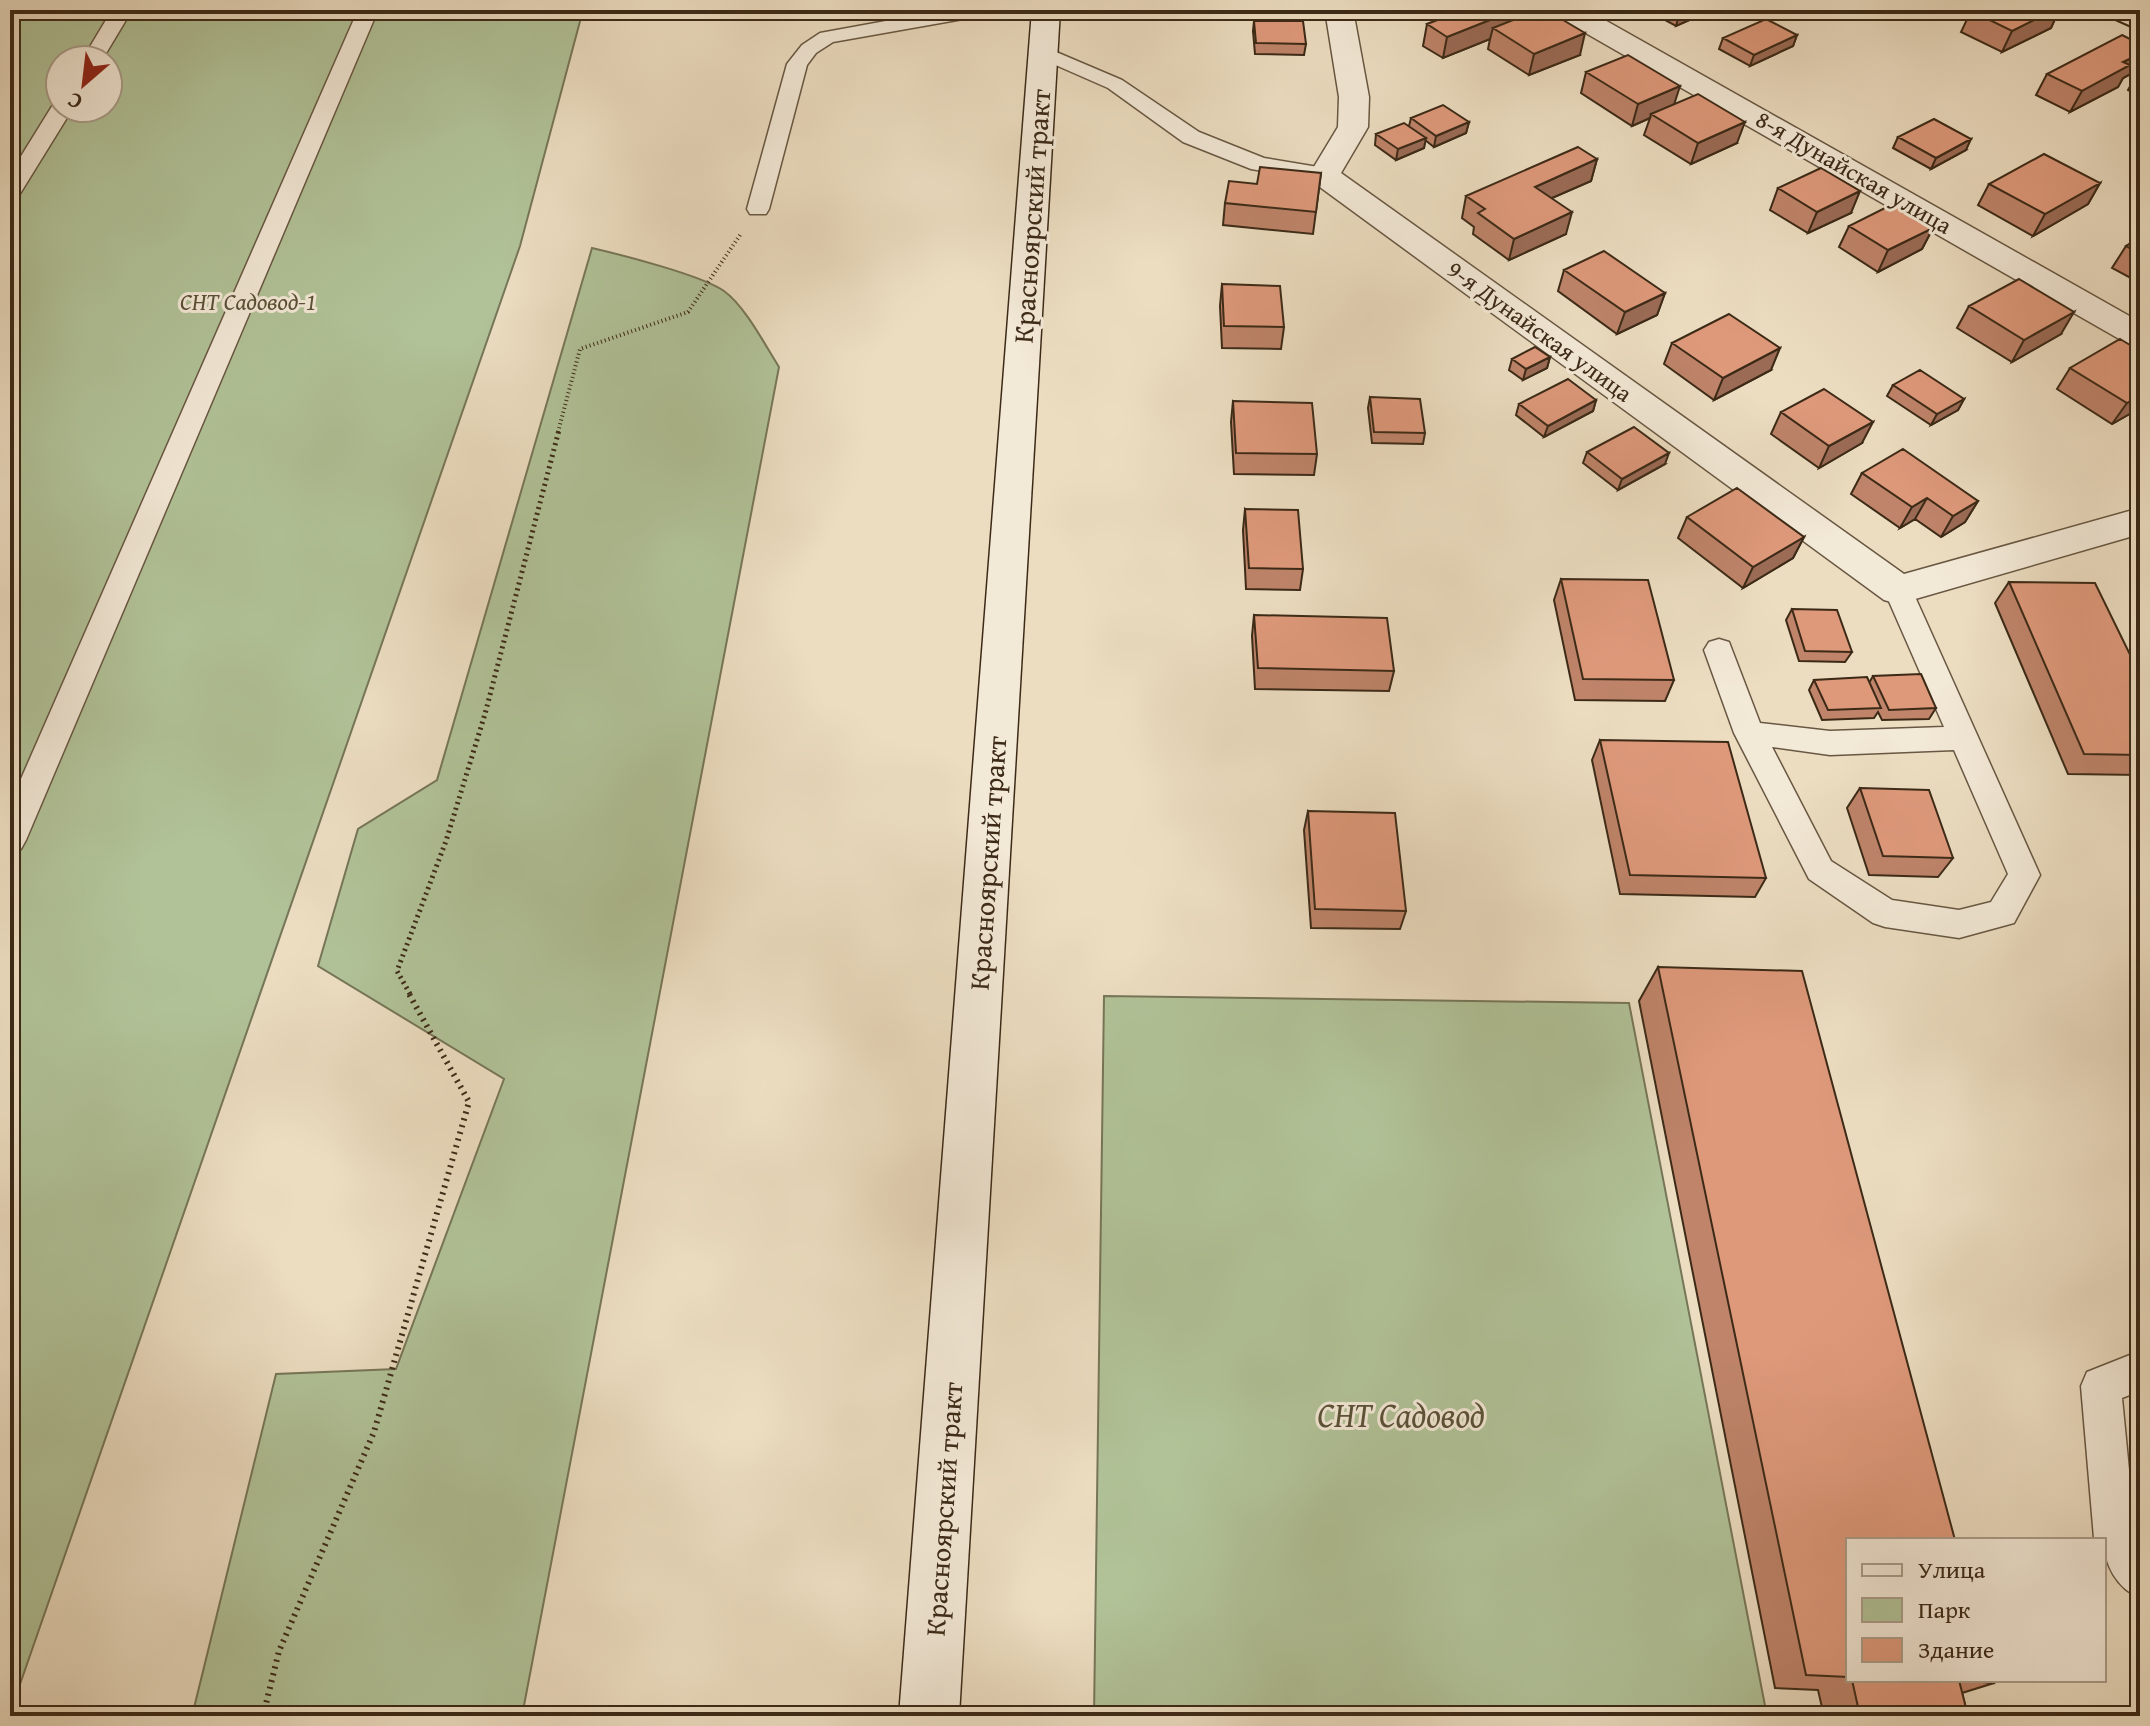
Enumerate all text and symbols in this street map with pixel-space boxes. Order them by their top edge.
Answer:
north arrow [44,44,124,124]
text: С [62,85,88,119]
street label: Красноярский тракт [1002,87,1060,344]
street label: 8-я Дунайская улица [1749,102,1959,243]
street label: 9-я Дунайская улица [1440,252,1640,411]
park label: СНТ Садовод-1 [180,284,316,319]
street label: Красноярский тракт [958,734,1016,991]
street label: Красноярский тракт [914,1380,972,1637]
park label: СНТ Садовод [1317,1390,1485,1439]
legend [1846,1538,2106,1682]
text: Улица [1918,1552,1986,1587]
text: Парк [1918,1592,1971,1627]
text: Здание [1918,1632,1994,1667]

